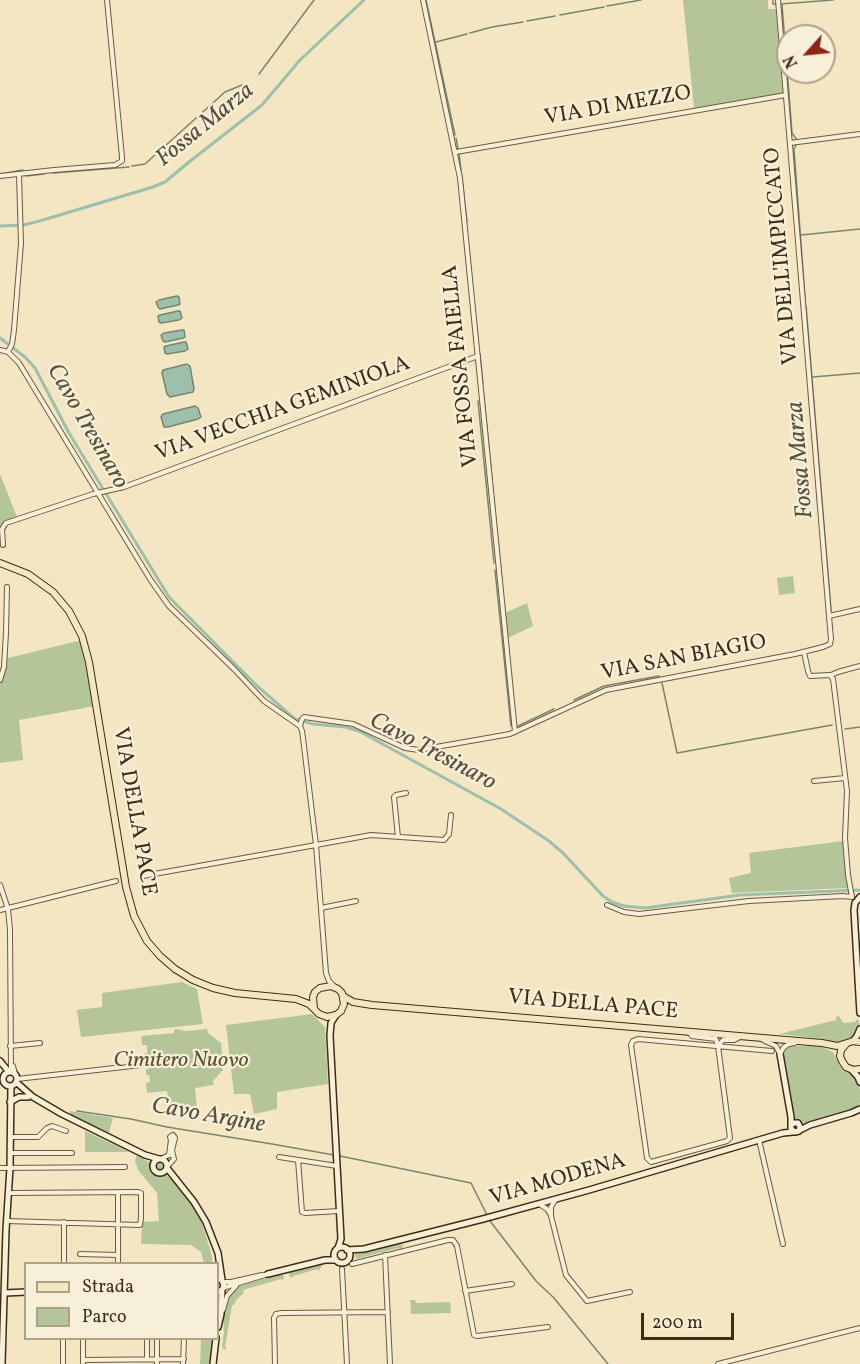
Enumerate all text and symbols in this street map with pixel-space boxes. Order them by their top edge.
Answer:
north arrow [776,24,836,84]
text: N [779,51,804,71]
water label: Fossa Marza [151,78,261,174]
street label: VIA DI MEZZO [543,81,693,133]
street label: VIA DELL'IMPICCATO [760,146,806,366]
street label: VIA FOSSA FAIELLA [438,264,486,468]
street label: VIA VECCHIA GEMINIOLA [152,352,414,468]
water label: Cavo Tresinaro [39,359,133,495]
water label: Fossa Marza [783,400,821,520]
street label: VIA SAN BIAGIO [599,630,769,688]
water label: Cavo Tresinaro [364,708,500,798]
street label: VIA DELLA PACE [105,726,161,898]
street label: VIA DELLA PACE [507,985,679,1027]
park label: Cimitero Nuovo [114,1049,248,1075]
water label: Cavo Argine [149,1093,267,1141]
street label: VIA MODENA [487,1149,629,1213]
legend [24,1262,219,1340]
text: Strada [82,1275,134,1300]
scale bar [644,1301,737,1339]
text: Parco [82,1305,127,1330]
text: 200 m [652,1311,703,1336]

